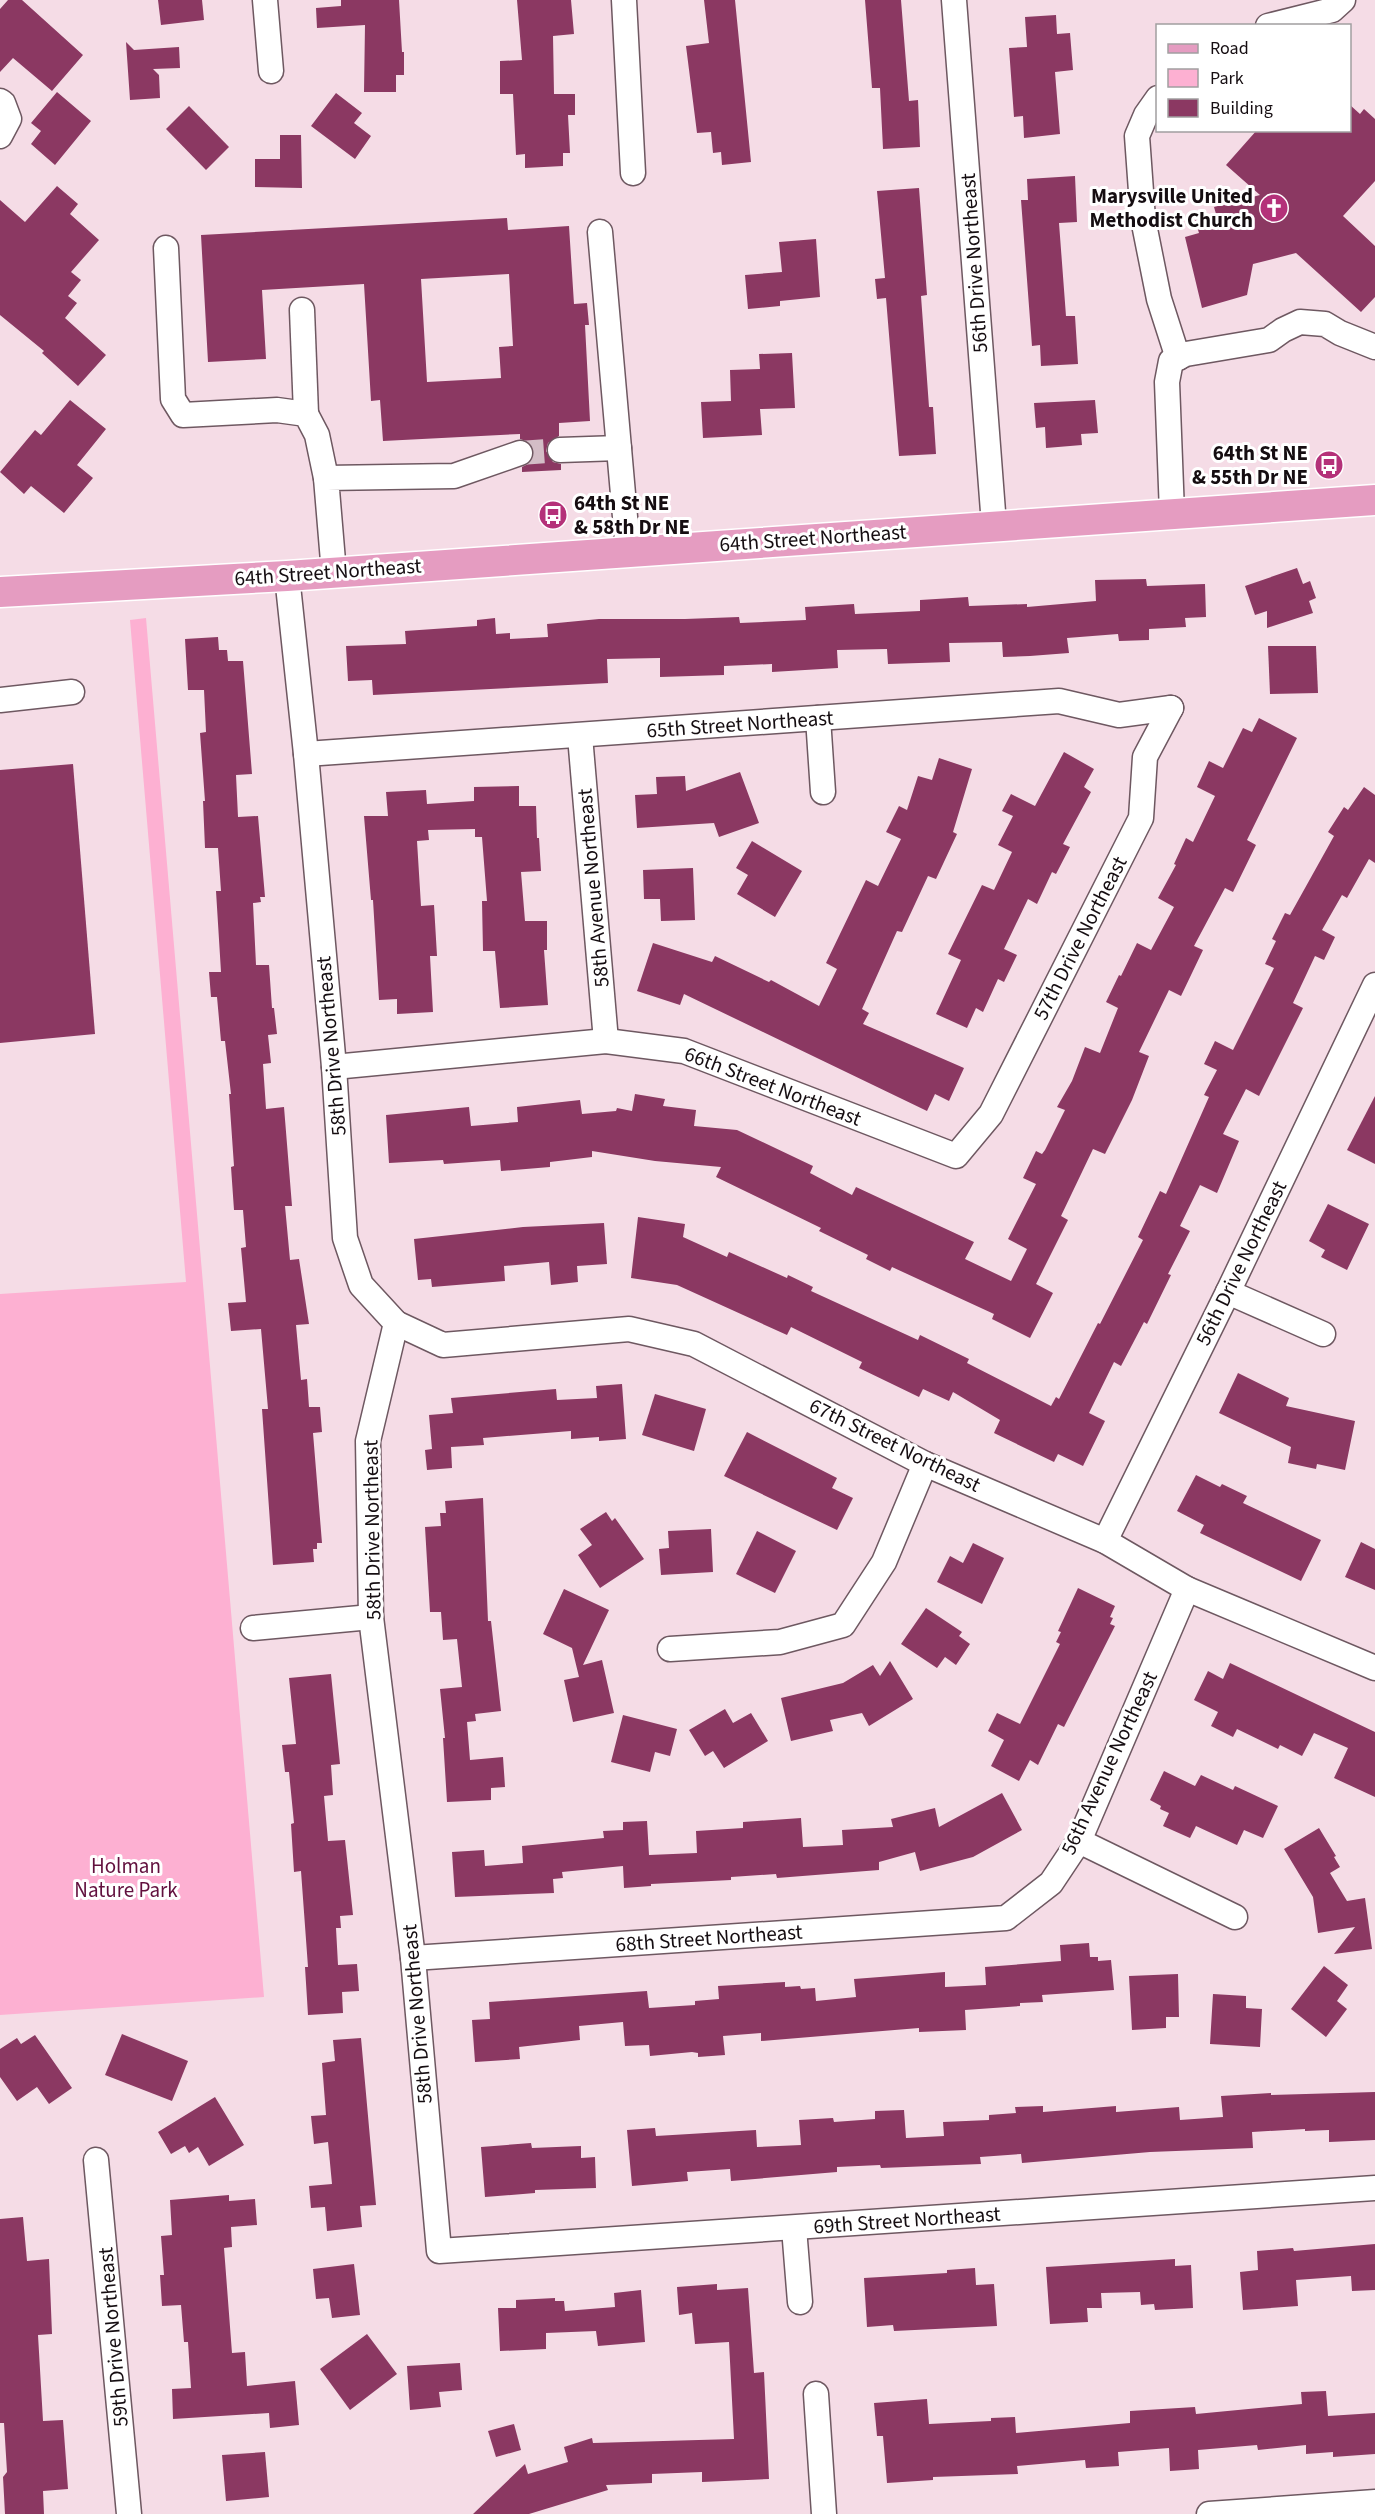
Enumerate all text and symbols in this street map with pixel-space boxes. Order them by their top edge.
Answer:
legend [1156,24,1351,132]
text: Road [1210,36,1249,61]
text: Park [1210,66,1244,91]
text: Building [1210,96,1273,121]
street label: 56th Drive Northeast [953,172,995,354]
place label: Marysville United Methodist Church [1090,181,1253,235]
church icon: Marysville United Methodist Church [1258,192,1290,224]
place label: 64th St NE & 55th Dr NE [1192,438,1308,492]
bus stop icon: 64th St NE & 55th Dr NE [1313,449,1345,481]
place label: 64th St NE & 58th Dr NE [574,488,690,542]
bus stop icon: 64th St NE & 58th Dr NE [537,499,569,531]
street label: 64th Street Northeast [718,517,908,559]
street label: 64th Street Northeast [233,551,423,593]
street label: 65th Street Northeast [645,703,835,745]
street label: 58th Avenue Northeast [569,787,617,989]
street label: 57th Drive Northeast [1026,851,1134,1025]
street label: 58th Drive Northeast [308,955,354,1137]
street label: 66th Street Northeast [680,1038,866,1134]
street label: 56th Drive Northeast [1188,1175,1294,1351]
street label: 67th Street Northeast [804,1390,986,1500]
street label: 58th Drive Northeast [355,1440,389,1620]
street label: 56th Avenue Northeast [1053,1666,1165,1860]
park label: Holman Nature Park [74,1851,178,1905]
street label: 68th Street Northeast [614,1917,804,1959]
street label: 58th Drive Northeast [394,1923,440,2105]
street label: 69th Street Northeast [812,2199,1002,2241]
street label: 59th Drive Northeast [90,2246,136,2428]

